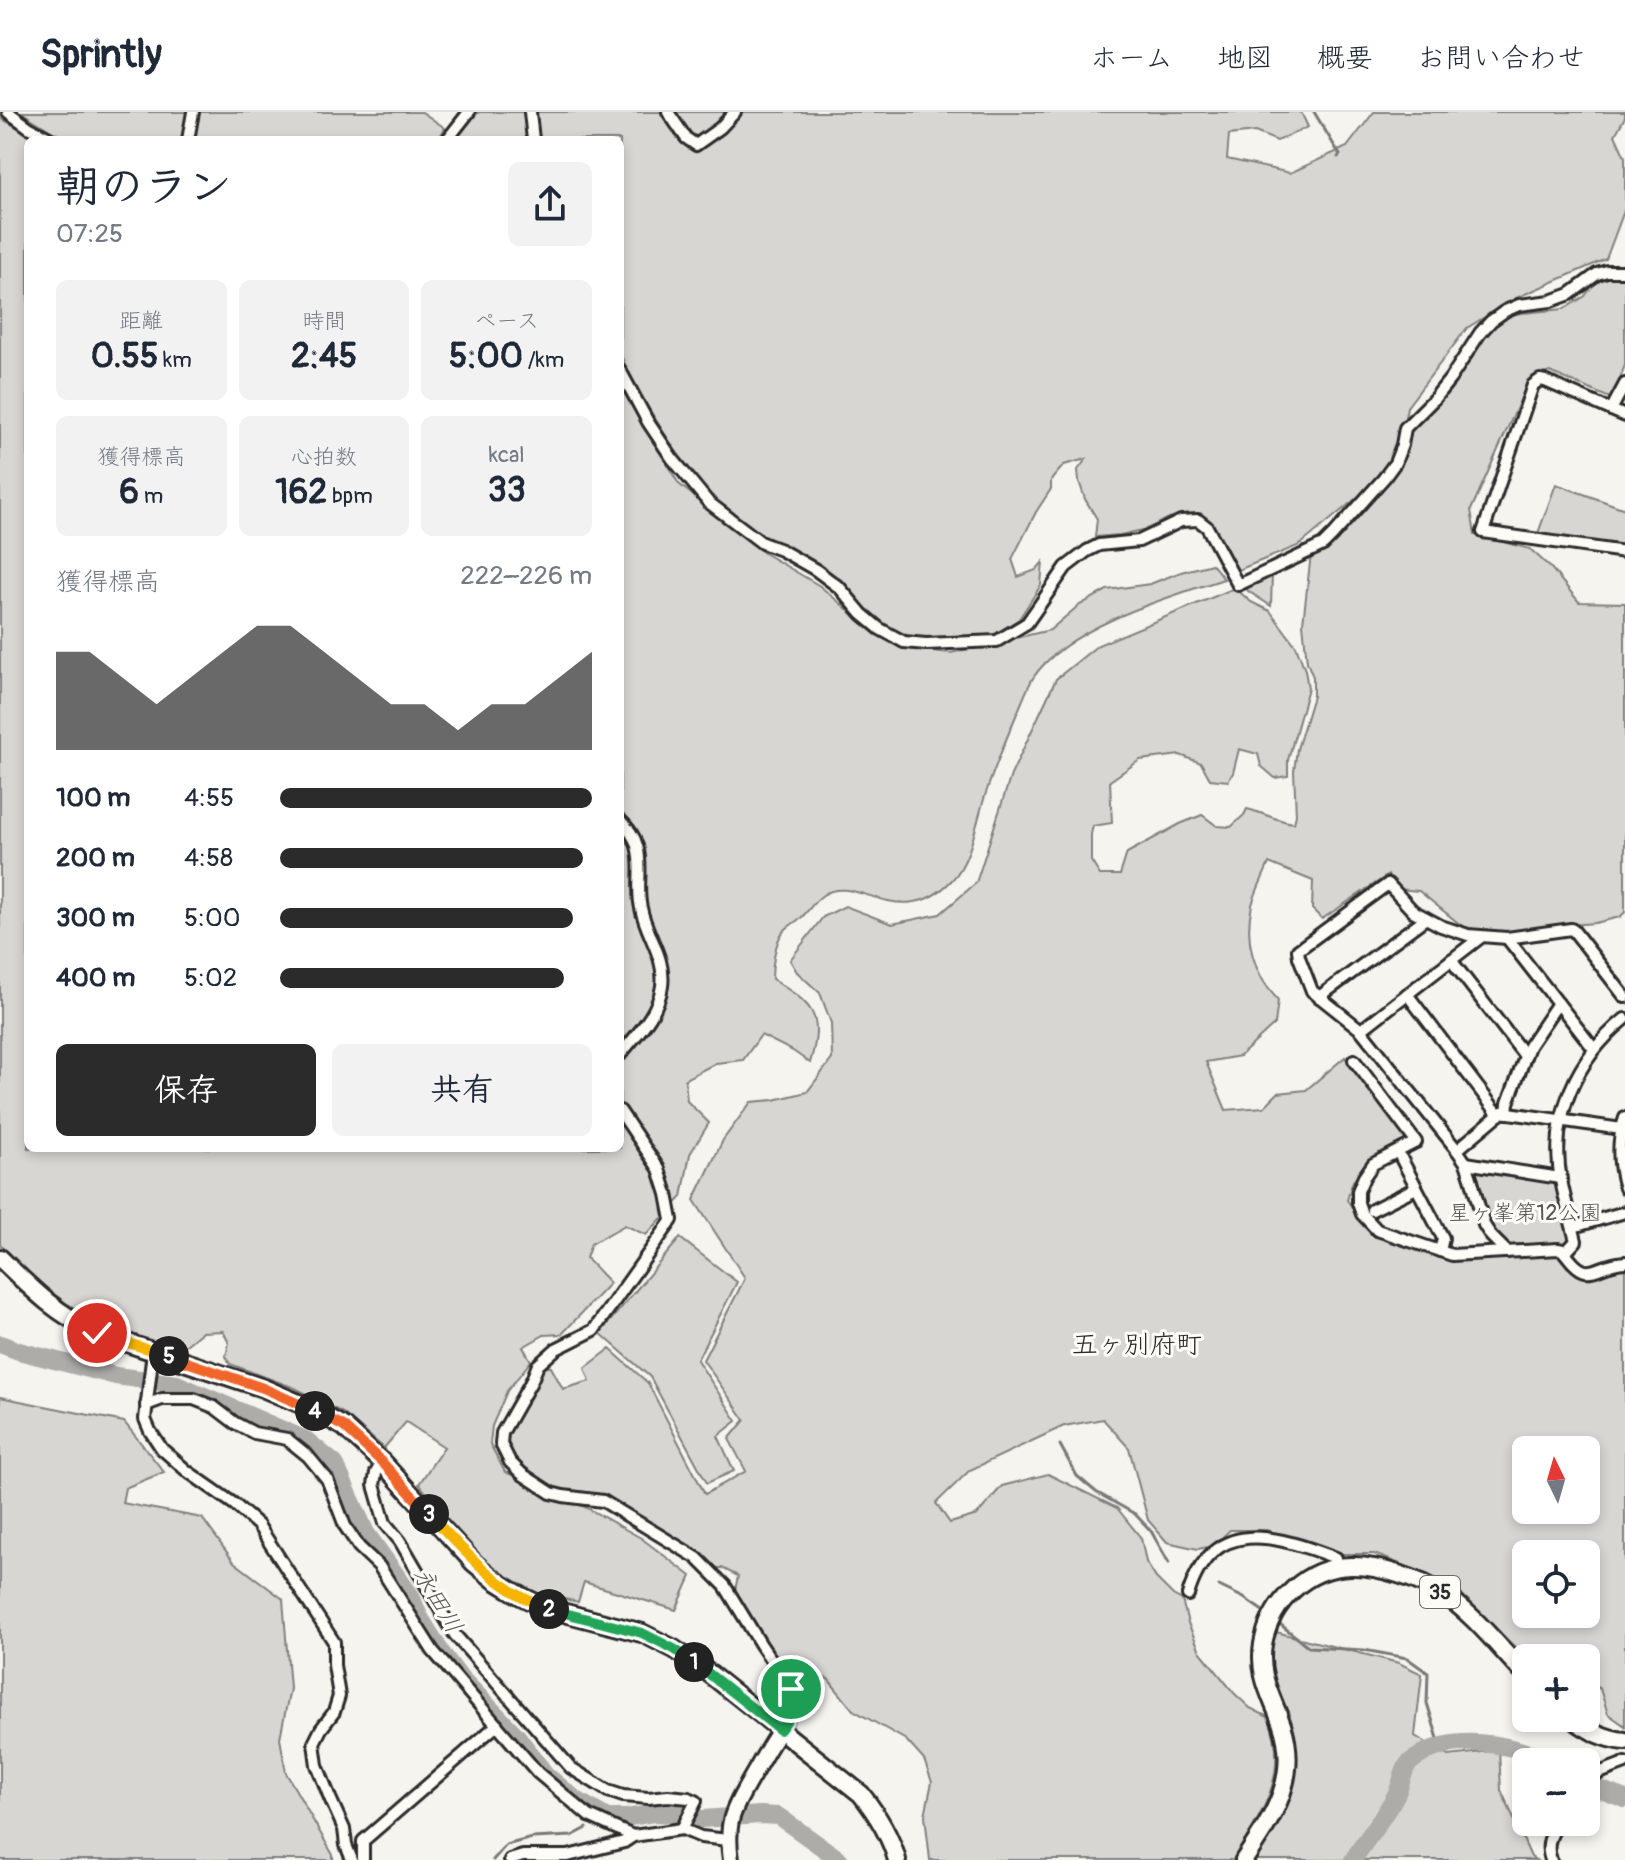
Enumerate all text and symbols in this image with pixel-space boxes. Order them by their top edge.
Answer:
text: Sprintly [40,31,162,79]
text: ホーム [1090,41,1173,76]
text: 地図 [1217,41,1273,76]
text: 概要 [1317,41,1373,76]
text: お問い合わせ [1417,41,1585,76]
text: 朝のラン [56,160,232,215]
button: share [508,162,592,246]
text: 07:25 [56,218,123,250]
text: 距離 [119,307,163,335]
text: 時間 [302,307,346,335]
text: ペース [474,307,539,335]
text: 0.55 [91,335,158,378]
text: 2:45 [291,335,357,378]
text: 5:00 [449,335,523,378]
text: km [158,346,192,374]
text: /km [523,346,564,374]
text: kcal [489,441,525,469]
text: 獲得標高 [97,443,185,471]
text: 心拍数 [291,443,357,471]
text: 33 [488,469,526,512]
text: 6 [119,471,139,514]
text: 162 [275,471,327,514]
text: m [139,482,163,510]
text: bpm [327,482,373,510]
text: 222–226 m [460,560,592,592]
text: 獲得標高 [56,566,160,598]
text: 100 m [56,782,130,814]
text: 4:55 [184,782,234,814]
text: 200 m [56,842,135,874]
text: 4:58 [184,842,233,874]
text: 300 m [56,902,135,934]
text: 5:00 [184,902,241,934]
text: 400 m [56,962,135,994]
text: 5:02 [184,962,237,994]
button: 保存 [56,1044,316,1136]
button: 共有 [332,1044,592,1136]
park label: 星ヶ峯第12公園 [1449,1199,1601,1227]
pin [63,1299,131,1367]
icon: check [75,1311,119,1355]
district label: 五ヶ別府町 [1072,1329,1202,1361]
pin: 5 [149,1336,189,1376]
text: 5 [163,1342,175,1370]
pin: 4 [295,1391,335,1431]
text: 4 [309,1397,321,1425]
north arrow [1512,1436,1600,1524]
map controls [1512,1436,1600,1836]
pin: 3 [409,1494,449,1534]
text: 3 [423,1500,435,1528]
button: locate [1512,1540,1600,1628]
water label: 永田川 [407,1562,469,1639]
road number: 35 [1420,1576,1460,1608]
pin: 2 [529,1589,569,1629]
text: 2 [543,1595,555,1623]
pin: 1 [674,1642,714,1682]
button: + [1512,1644,1600,1732]
text: 1 [690,1648,698,1676]
pin [757,1655,825,1723]
icon: arrive [769,1667,813,1711]
button: − [1512,1748,1600,1836]

